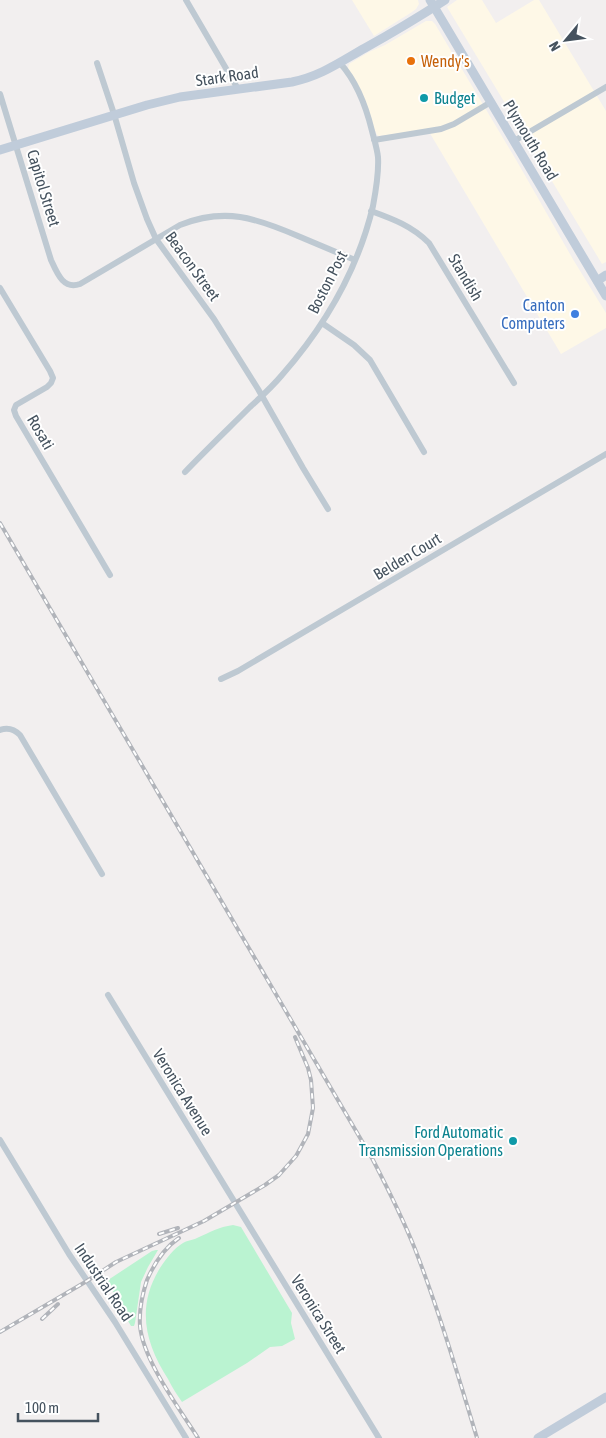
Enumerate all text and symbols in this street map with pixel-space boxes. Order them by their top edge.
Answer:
north arrow [541,15,591,65]
text: N [546,39,564,54]
place label: Wendy's [421,52,470,71]
marker: Wendy's [405,55,417,67]
street label: Stark Road [194,63,260,89]
place label: Budget [434,89,476,108]
marker: Budget [418,92,430,104]
street label: Plymouth Road [499,97,562,184]
street label: Capitol Street [23,147,64,229]
street label: Beacon Street [162,228,224,304]
street label: Boston Post [304,247,351,316]
street label: Standish [445,250,487,304]
place label: Canton Computers [501,296,565,333]
marker: Canton Computers [569,308,581,320]
street label: Rosati [24,412,58,452]
street label: Belden Court [370,529,444,583]
street label: Veronica Avenue [149,1046,217,1138]
place label: Ford Automatic Transmission Operations [359,1123,503,1160]
marker: Ford Automatic Transmission Operations [507,1135,519,1147]
street label: Industrial Road [71,1240,137,1324]
street label: Veronica Street [288,1272,350,1357]
scale bar [18,1390,98,1422]
text: 100 m [25,1399,59,1416]

